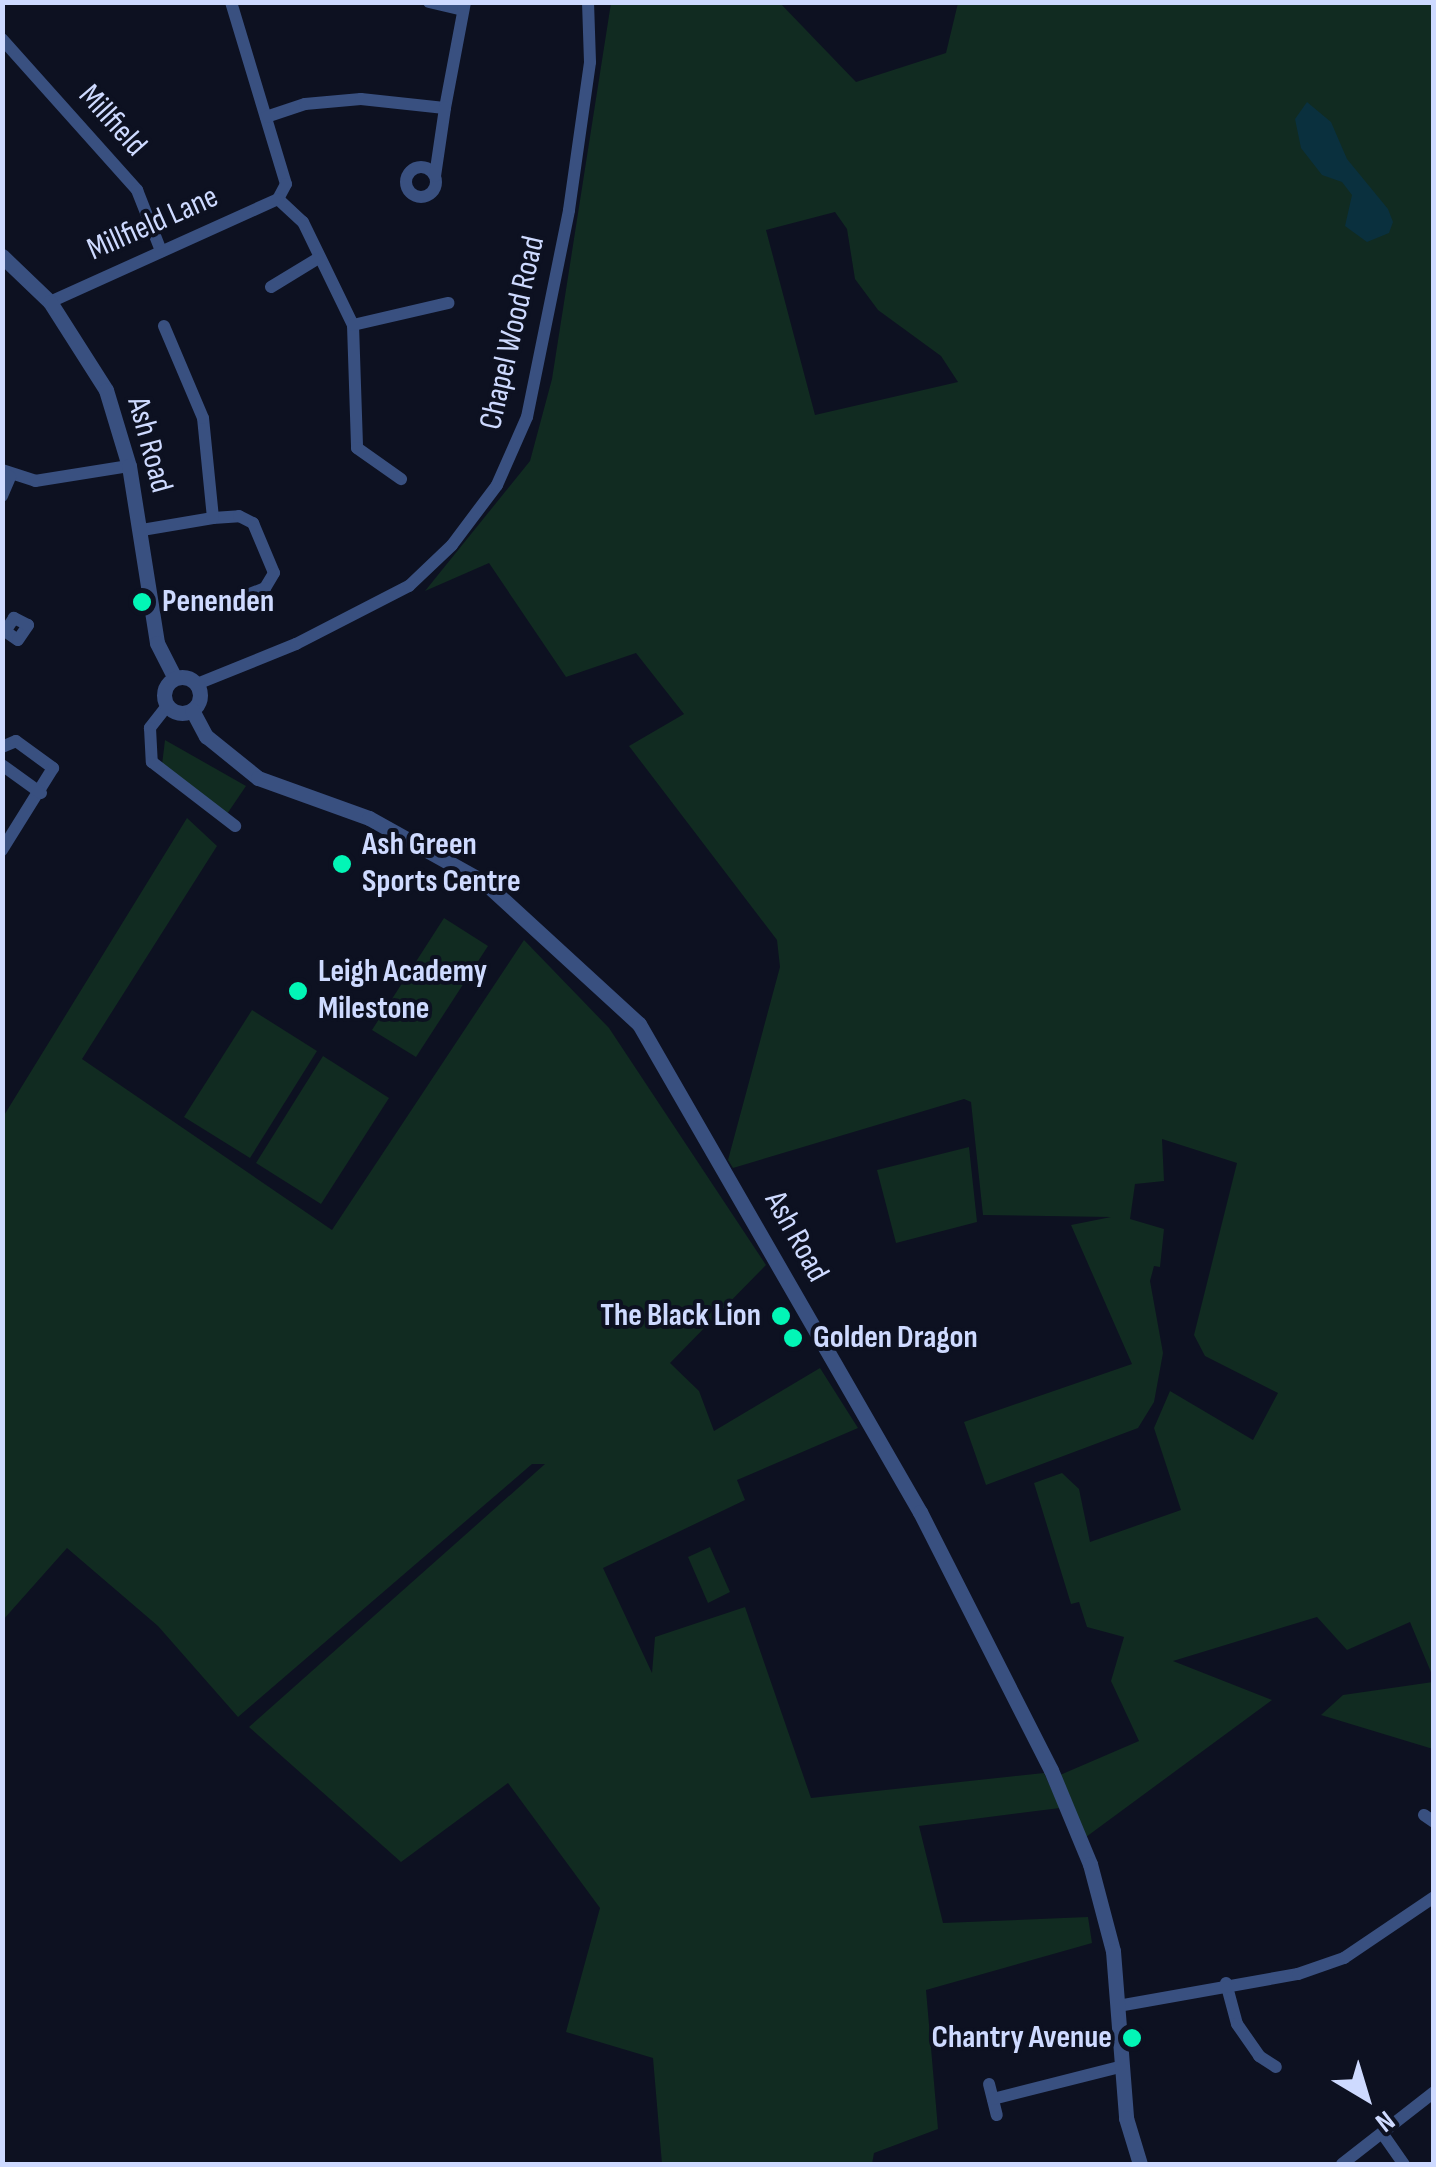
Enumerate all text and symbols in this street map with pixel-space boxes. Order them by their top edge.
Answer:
street label: Millfield [70,77,154,165]
street label: Millfield Lane [82,178,224,270]
street label: Chapel Wood Road [472,233,554,433]
street label: Ash Road [118,393,180,497]
place label: Penenden [162,583,274,621]
marker: Penenden [131,591,153,613]
place label: Ash Green Sports Centre [362,827,521,902]
marker: Ash Green Sports Centre [331,853,353,875]
place label: Leigh Academy Milestone [318,954,487,1029]
marker: Leigh Academy Milestone [287,980,309,1002]
street label: Ash Road [756,1185,836,1289]
place label: The Black Lion [600,1297,761,1335]
marker: The Black Lion [770,1305,792,1327]
place label: Golden Dragon [813,1319,978,1357]
marker: Golden Dragon [782,1327,804,1349]
place label: Chantry Avenue [932,2019,1112,2057]
marker: Chantry Avenue [1121,2027,1143,2049]
north arrow [1316,2047,1416,2147]
text: N [1369,2103,1401,2139]

